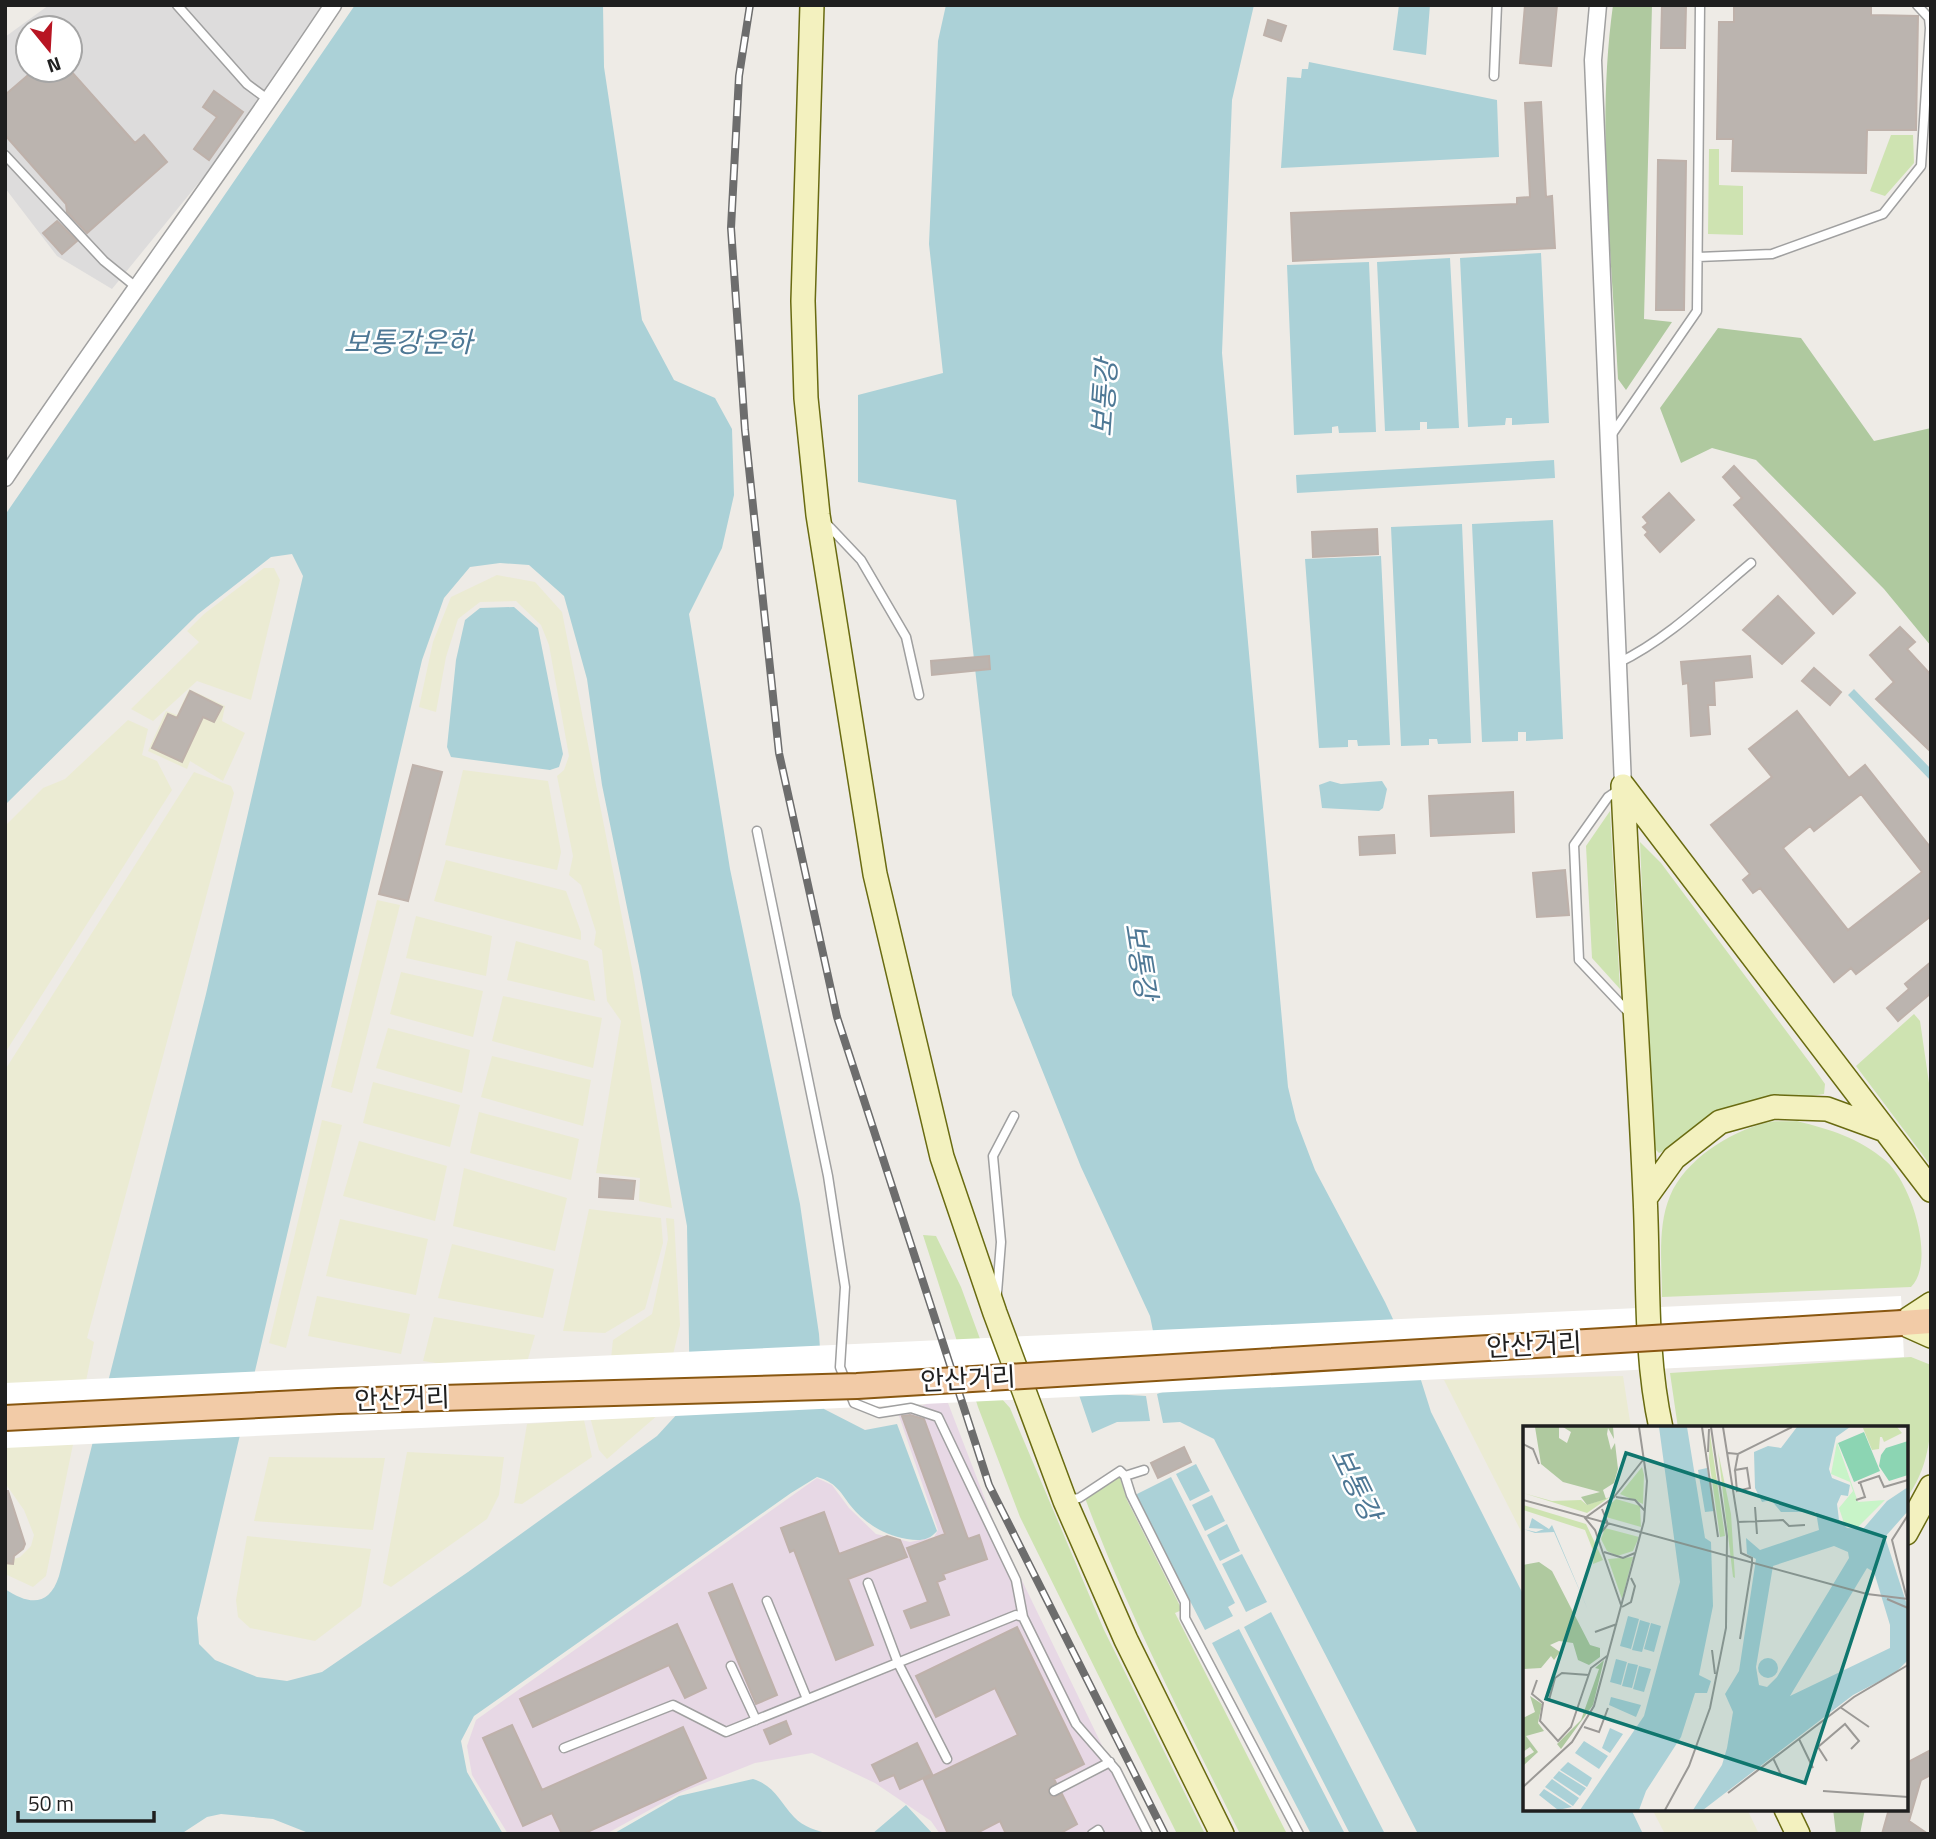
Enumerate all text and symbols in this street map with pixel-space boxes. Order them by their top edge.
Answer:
north arrow [14,14,84,84]
text: N [44,50,65,81]
water label: 보통강운하 [344,320,476,363]
water label: 보통강 [1079,355,1128,438]
water label: 보통강 [1114,919,1169,1006]
street label: 안산거리 [1485,1323,1583,1366]
street label: 안산거리 [919,1357,1017,1400]
street label: 안산거리 [353,1377,450,1420]
inset map [1523,1426,1908,1811]
water label: 보통강 [1320,1440,1394,1531]
scale bar [18,1780,154,1824]
text: 50 m [28,1787,74,1819]

